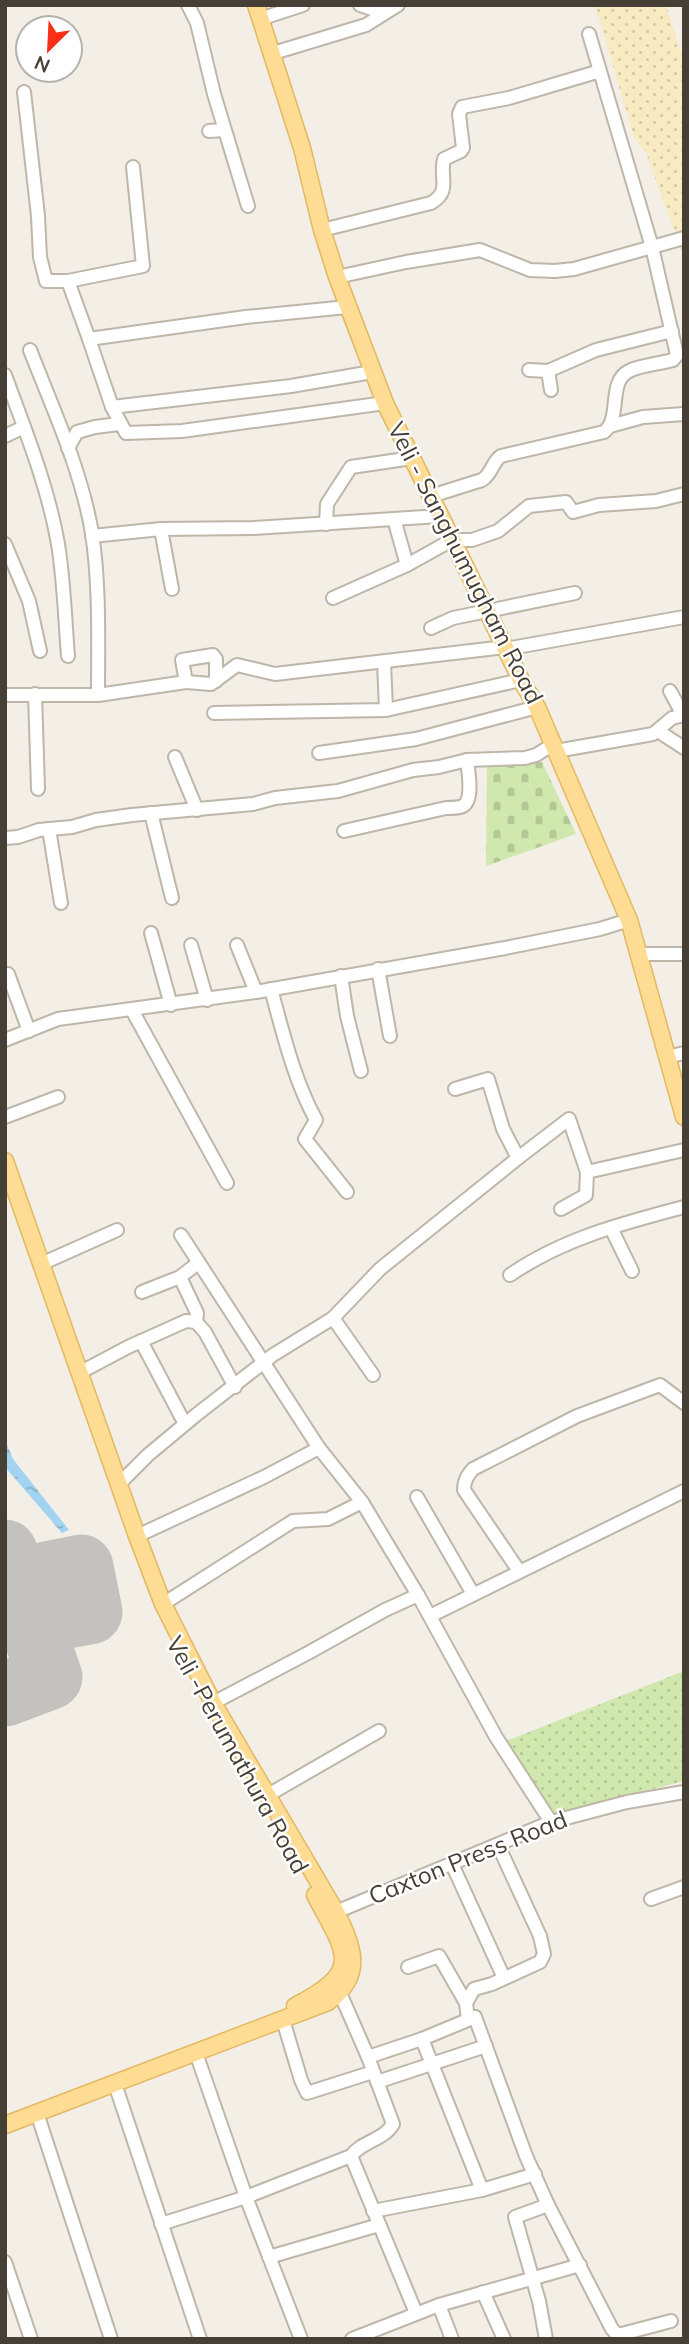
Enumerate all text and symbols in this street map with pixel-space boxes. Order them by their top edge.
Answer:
north arrow [14,14,84,84]
text: N [31,51,54,78]
street label: Veli - Sanghumugham Road [382,417,550,709]
street label: Veli -Perumathura Road [160,1631,316,1879]
street label: Caxton Press Road [364,1804,571,1911]

